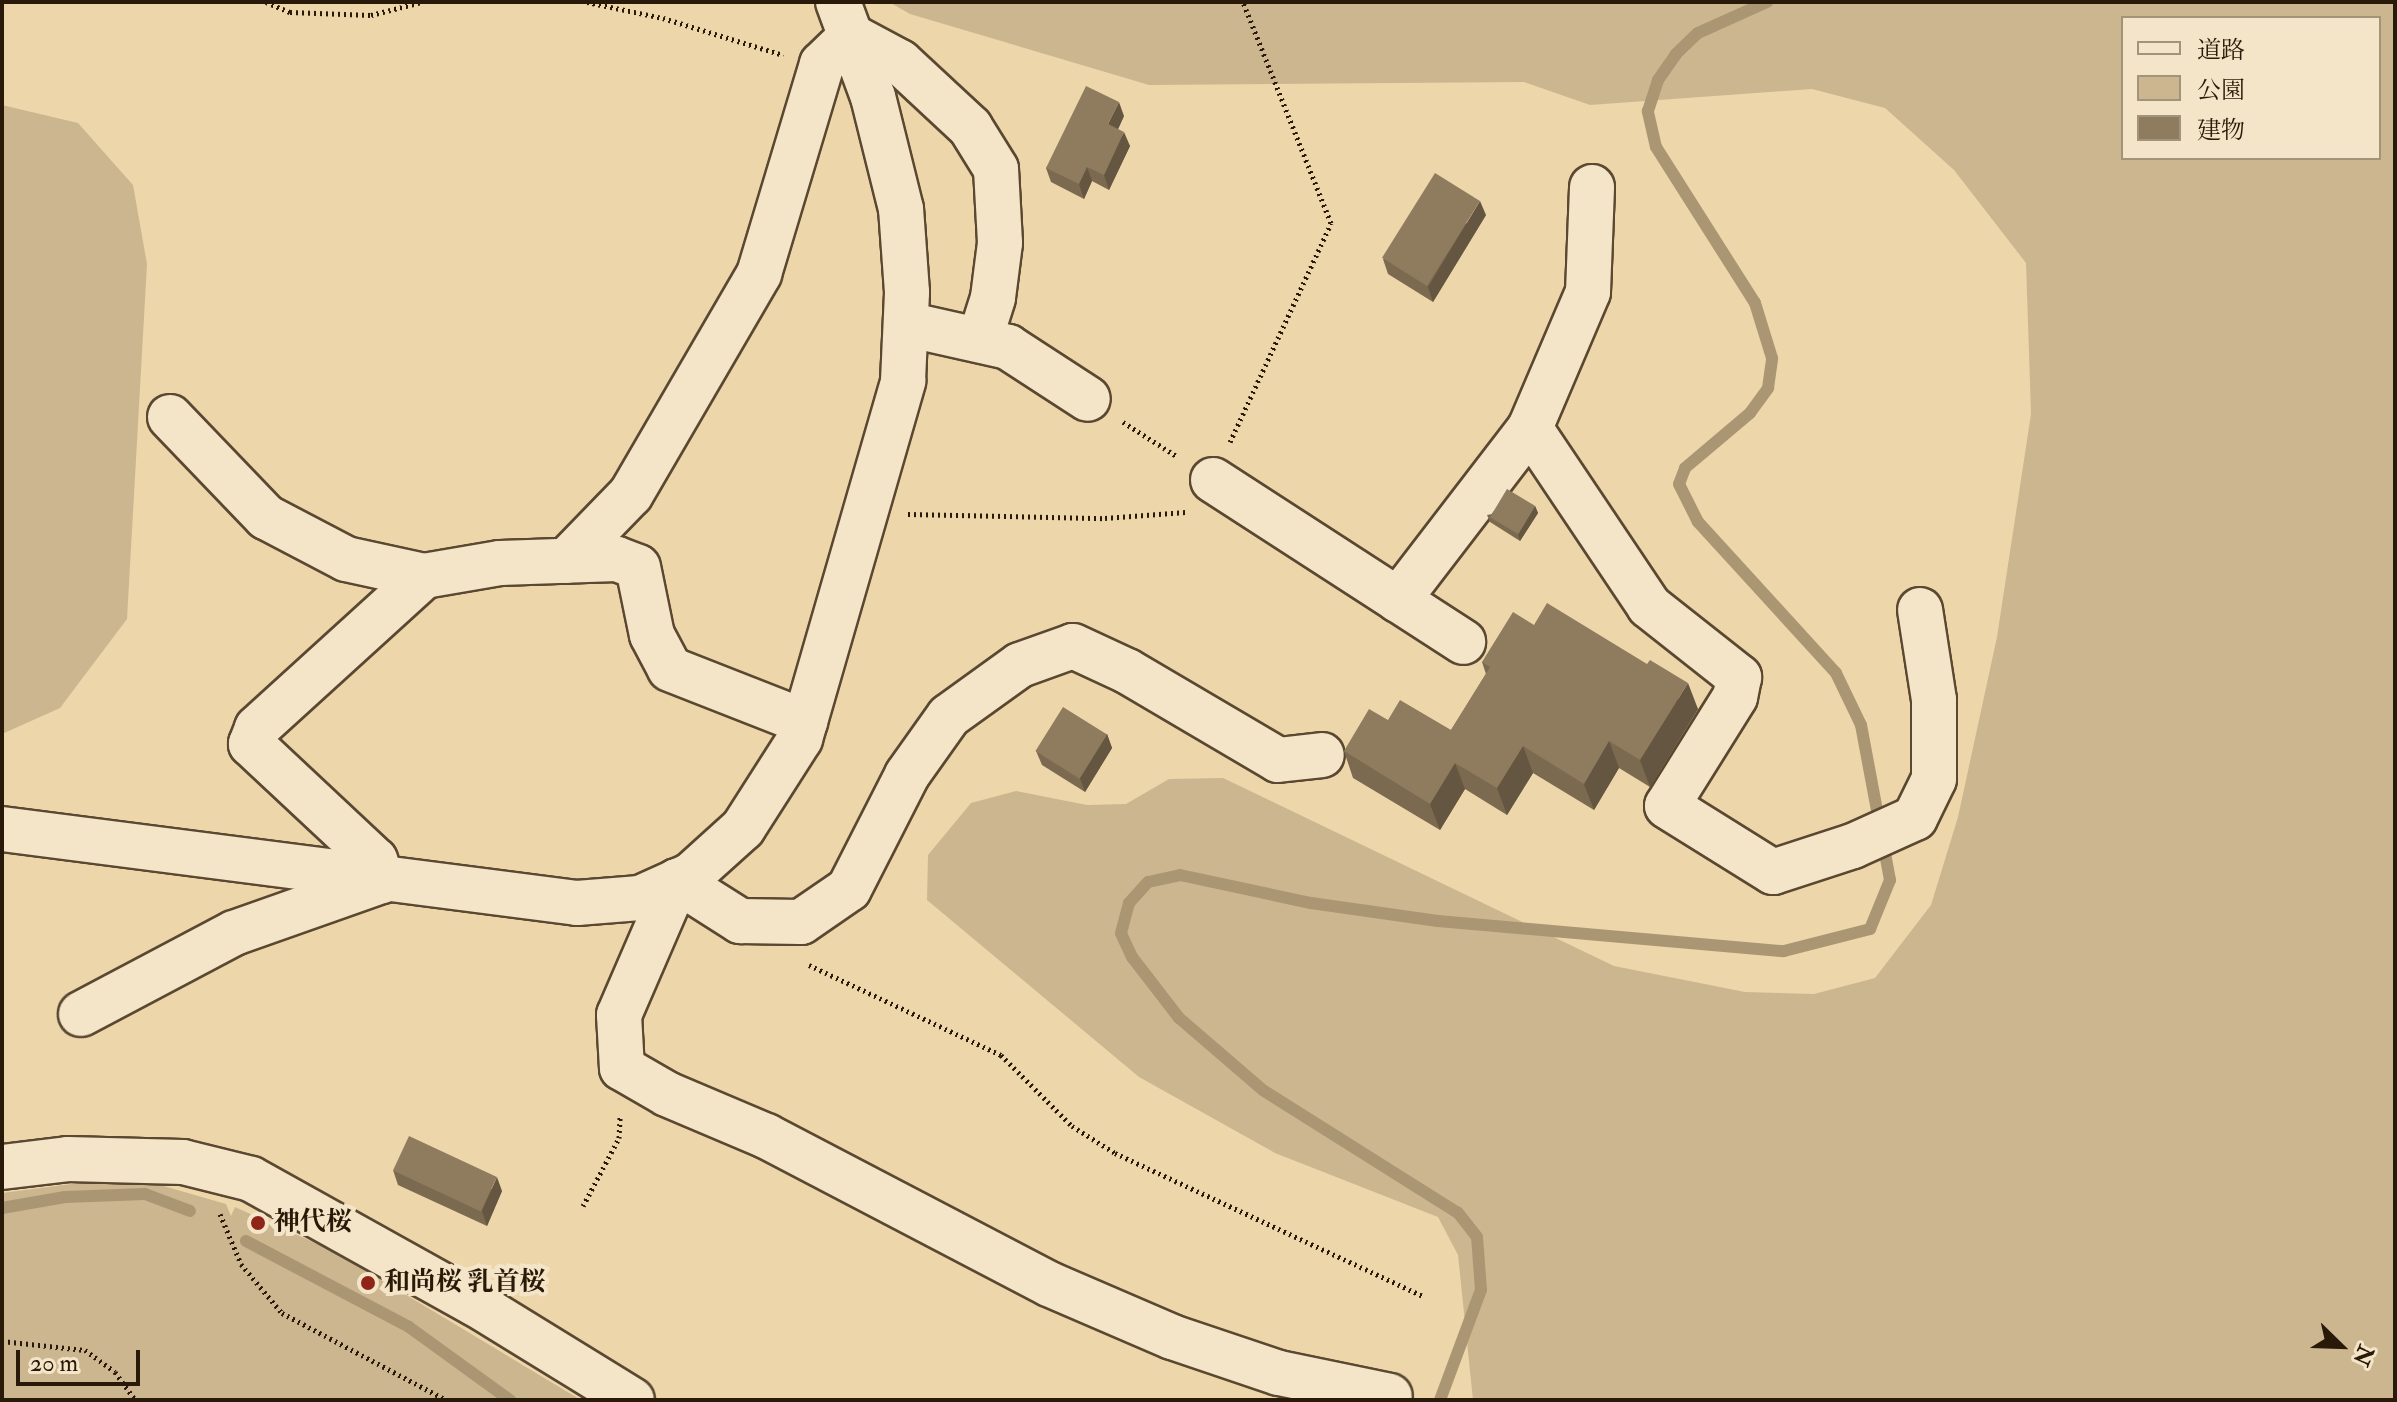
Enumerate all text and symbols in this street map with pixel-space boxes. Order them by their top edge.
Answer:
legend [2121,16,2381,160]
text: 道路 [2197,35,2245,66]
text: 公園 [2197,75,2245,106]
text: 建物 [2197,115,2245,146]
place label: 神代桜 [274,1207,352,1239]
marker: 神代桜 [249,1214,267,1232]
place label: 和尚桜 乳首桜 [384,1267,545,1299]
marker: 和尚桜 乳首桜 [359,1274,377,1292]
north arrow [2301,1306,2381,1386]
scale bar [20,1334,144,1384]
text: N [2346,1341,2380,1370]
text: 20 m [30,1348,78,1379]

